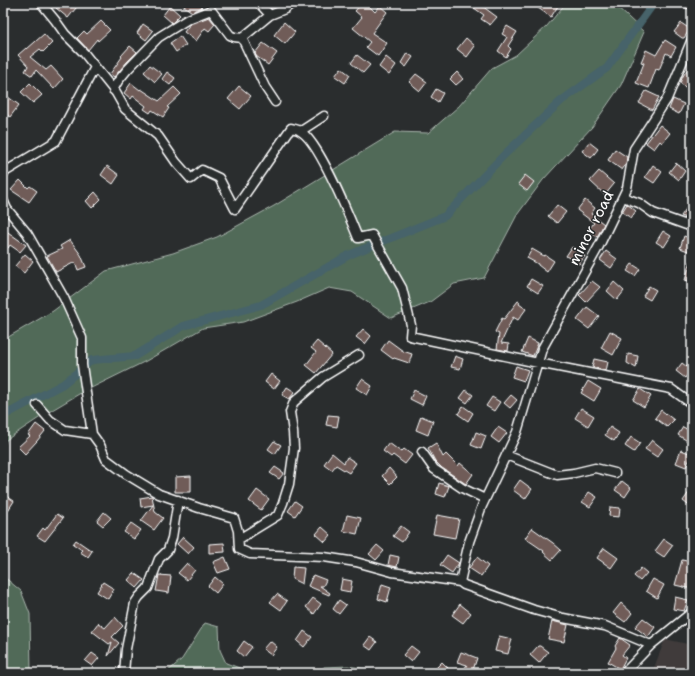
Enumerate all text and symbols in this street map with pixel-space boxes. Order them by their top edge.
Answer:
street label: minor road [564,187,619,269]

